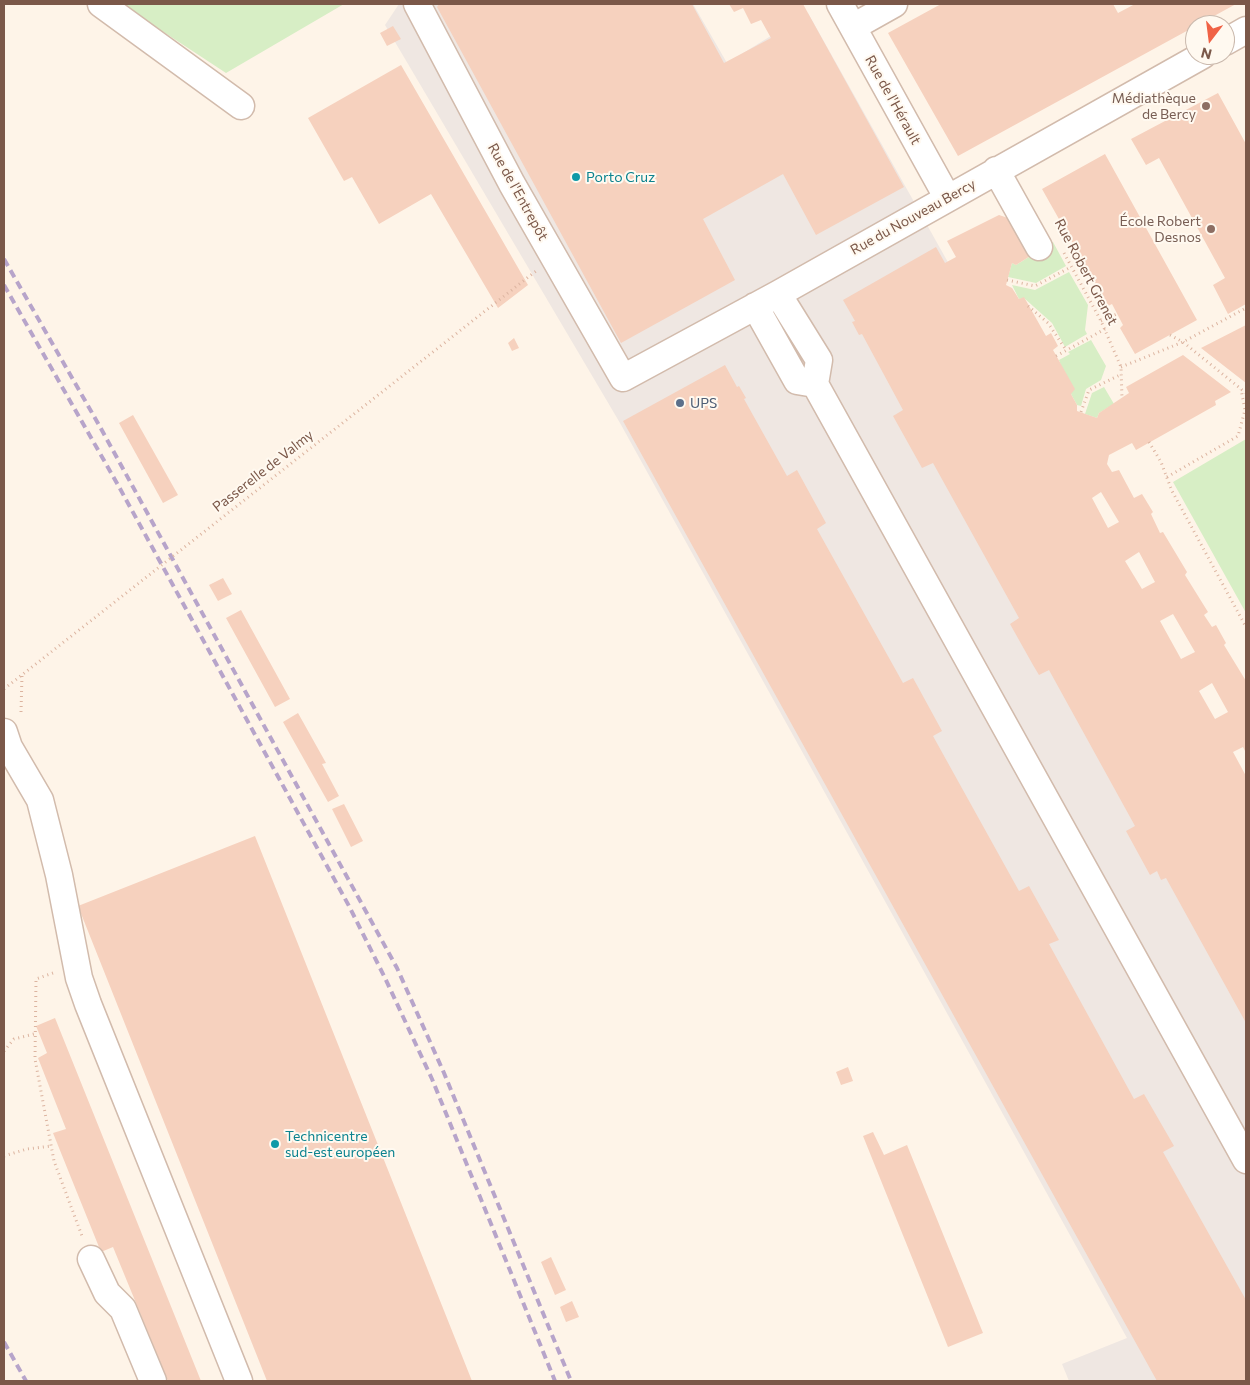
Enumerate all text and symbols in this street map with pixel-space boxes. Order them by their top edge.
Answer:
north arrow [1185,15,1235,65]
text: N [1199,44,1214,64]
street label: Rue de l'Hérault [862,52,924,148]
place label: Médiathèque de Bercy [1112,90,1196,122]
marker: Médiathèque de Bercy [1200,100,1212,112]
street label: Rue de l'Entrepôt [484,140,552,244]
place label: Porto Cruz [586,169,655,185]
marker: Porto Cruz [570,171,582,183]
street label: Rue du Nouveau Bercy [847,176,979,258]
place label: École Robert Desnos [1119,213,1201,246]
street label: Rue Robert Grenet [1051,216,1121,328]
marker: École Robert Desnos [1205,223,1217,235]
place label: UPS [690,395,717,411]
marker: UPS [674,397,686,409]
street label: Passerelle de Valmy [209,426,317,516]
place label: Technicentre sud-est européen [285,1128,395,1160]
marker: Technicentre sud-est européen [269,1138,281,1150]

